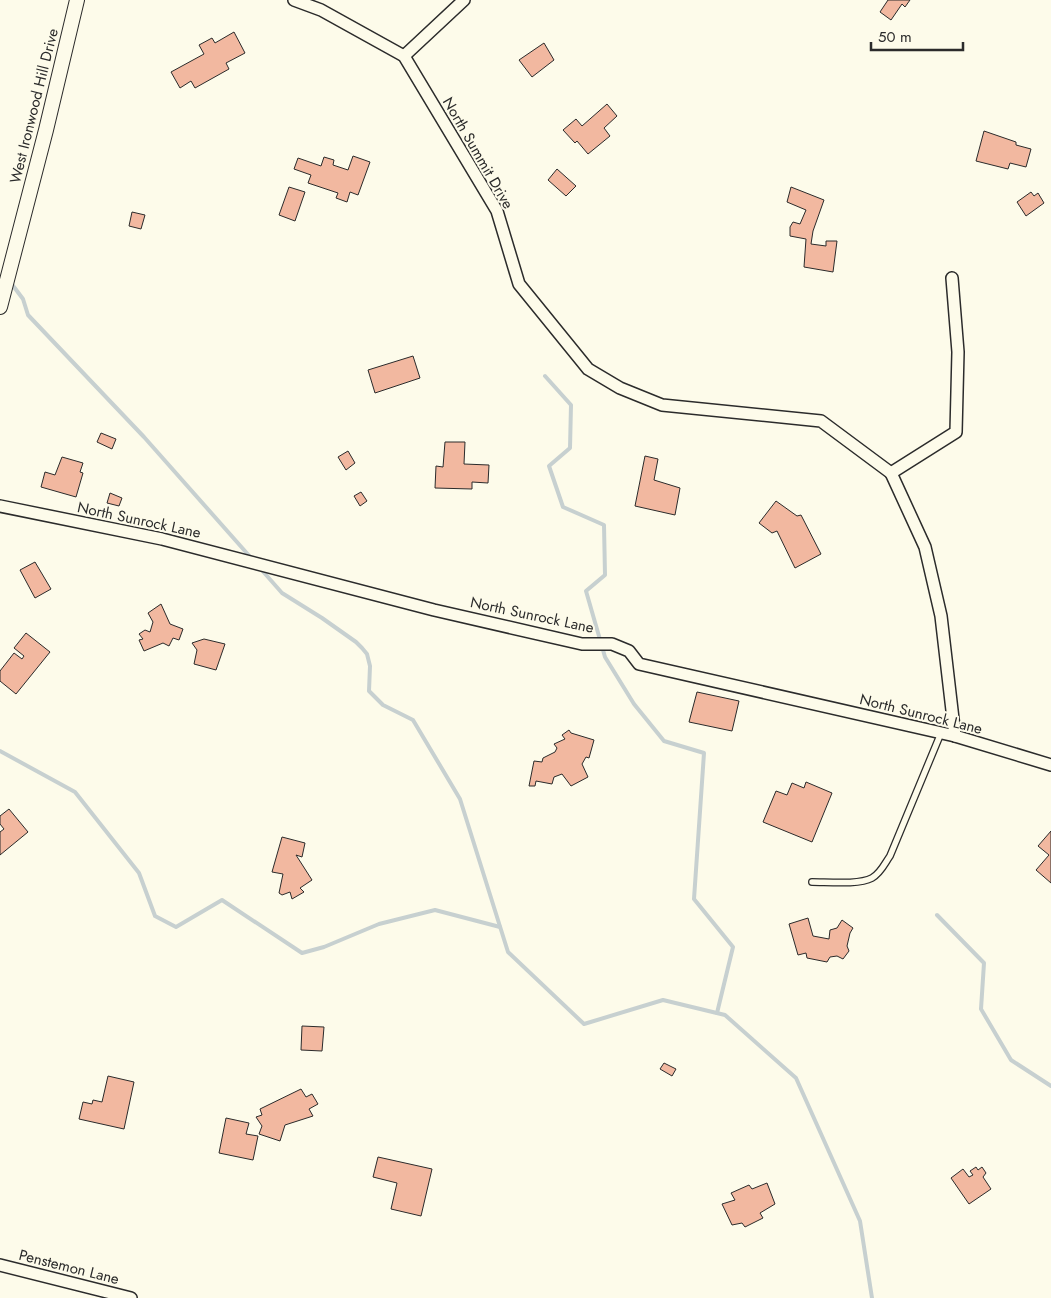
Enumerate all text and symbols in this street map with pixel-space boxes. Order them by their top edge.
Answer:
scale bar [871,20,964,52]
street label: West Ironwood Hill Drive [4,26,64,186]
text: 50 m [878,26,912,48]
street label: North Summit Drive [437,93,519,213]
street label: North Sunrock Lane [75,496,203,544]
street label: North Sunrock Lane [468,591,596,639]
street label: North Sunrock Lane [857,688,985,740]
street label: Penstemon Lane [17,1244,122,1290]

